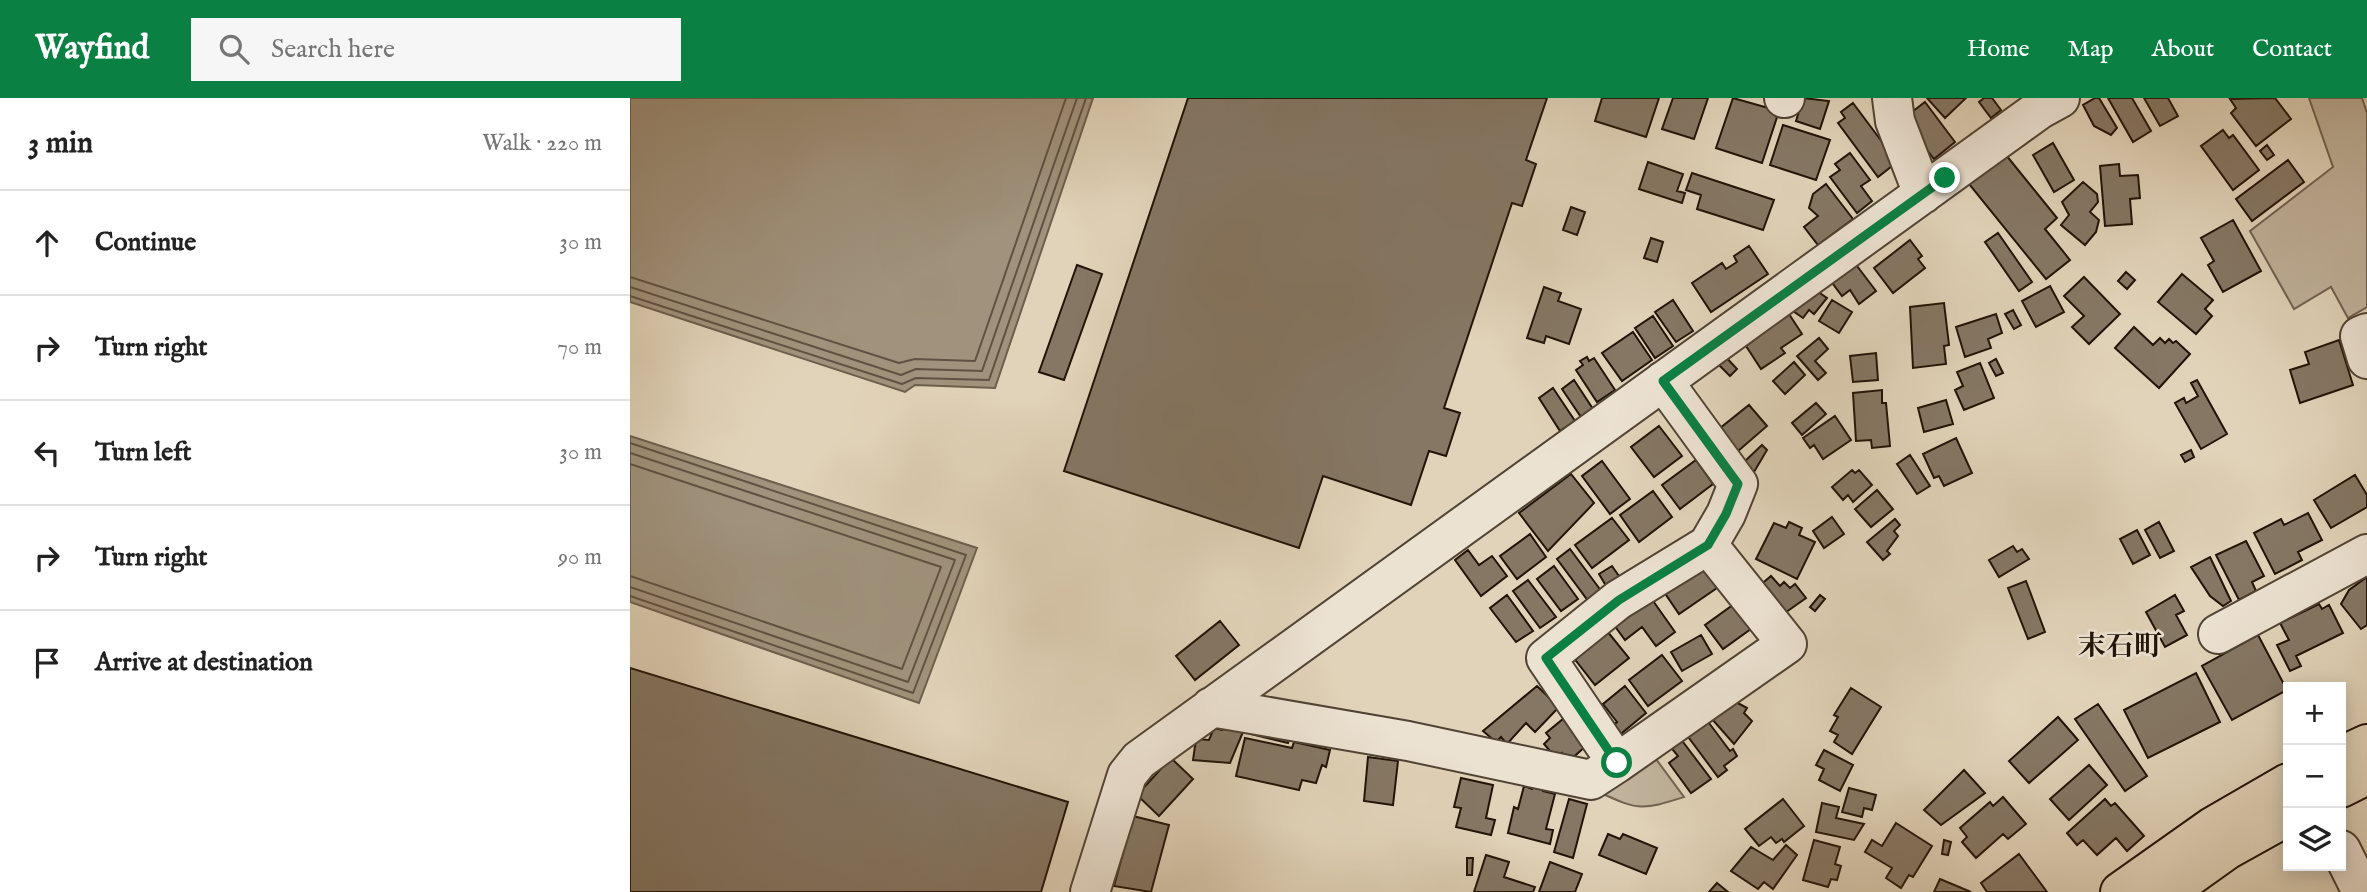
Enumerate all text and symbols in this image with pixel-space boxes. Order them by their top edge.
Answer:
search box [191,18,681,81]
text: Wayfind [35,28,149,70]
icon: search [215,30,253,68]
text: Search here [271,33,395,66]
text: Home [1967,34,2030,65]
text: Map [2068,34,2114,65]
text: About [2152,34,2214,65]
text: Contact [2252,34,2332,65]
text: 3 min [28,125,93,163]
text: Walk · 220 m [482,129,602,158]
route end [1929,162,1960,193]
icon: ahead [28,224,66,262]
text: Continue [95,226,196,259]
text: 30 m [559,228,602,257]
icon: right [28,329,66,367]
text: Turn right [95,331,208,364]
text: 70 m [557,333,602,362]
icon: left [28,434,66,472]
text: Turn left [95,436,192,469]
text: 30 m [559,438,602,467]
icon: right [28,539,66,577]
text: Turn right [95,541,208,574]
text: 90 m [558,543,602,572]
district label: 末石町 [2078,630,2162,665]
icon: arrive [28,644,66,682]
text: Arrive at destination [95,646,313,679]
map controls [2283,682,2346,871]
button: + [2283,682,2346,745]
button: − [2283,745,2346,808]
route start [1601,747,1632,778]
button: layers [2283,808,2346,871]

